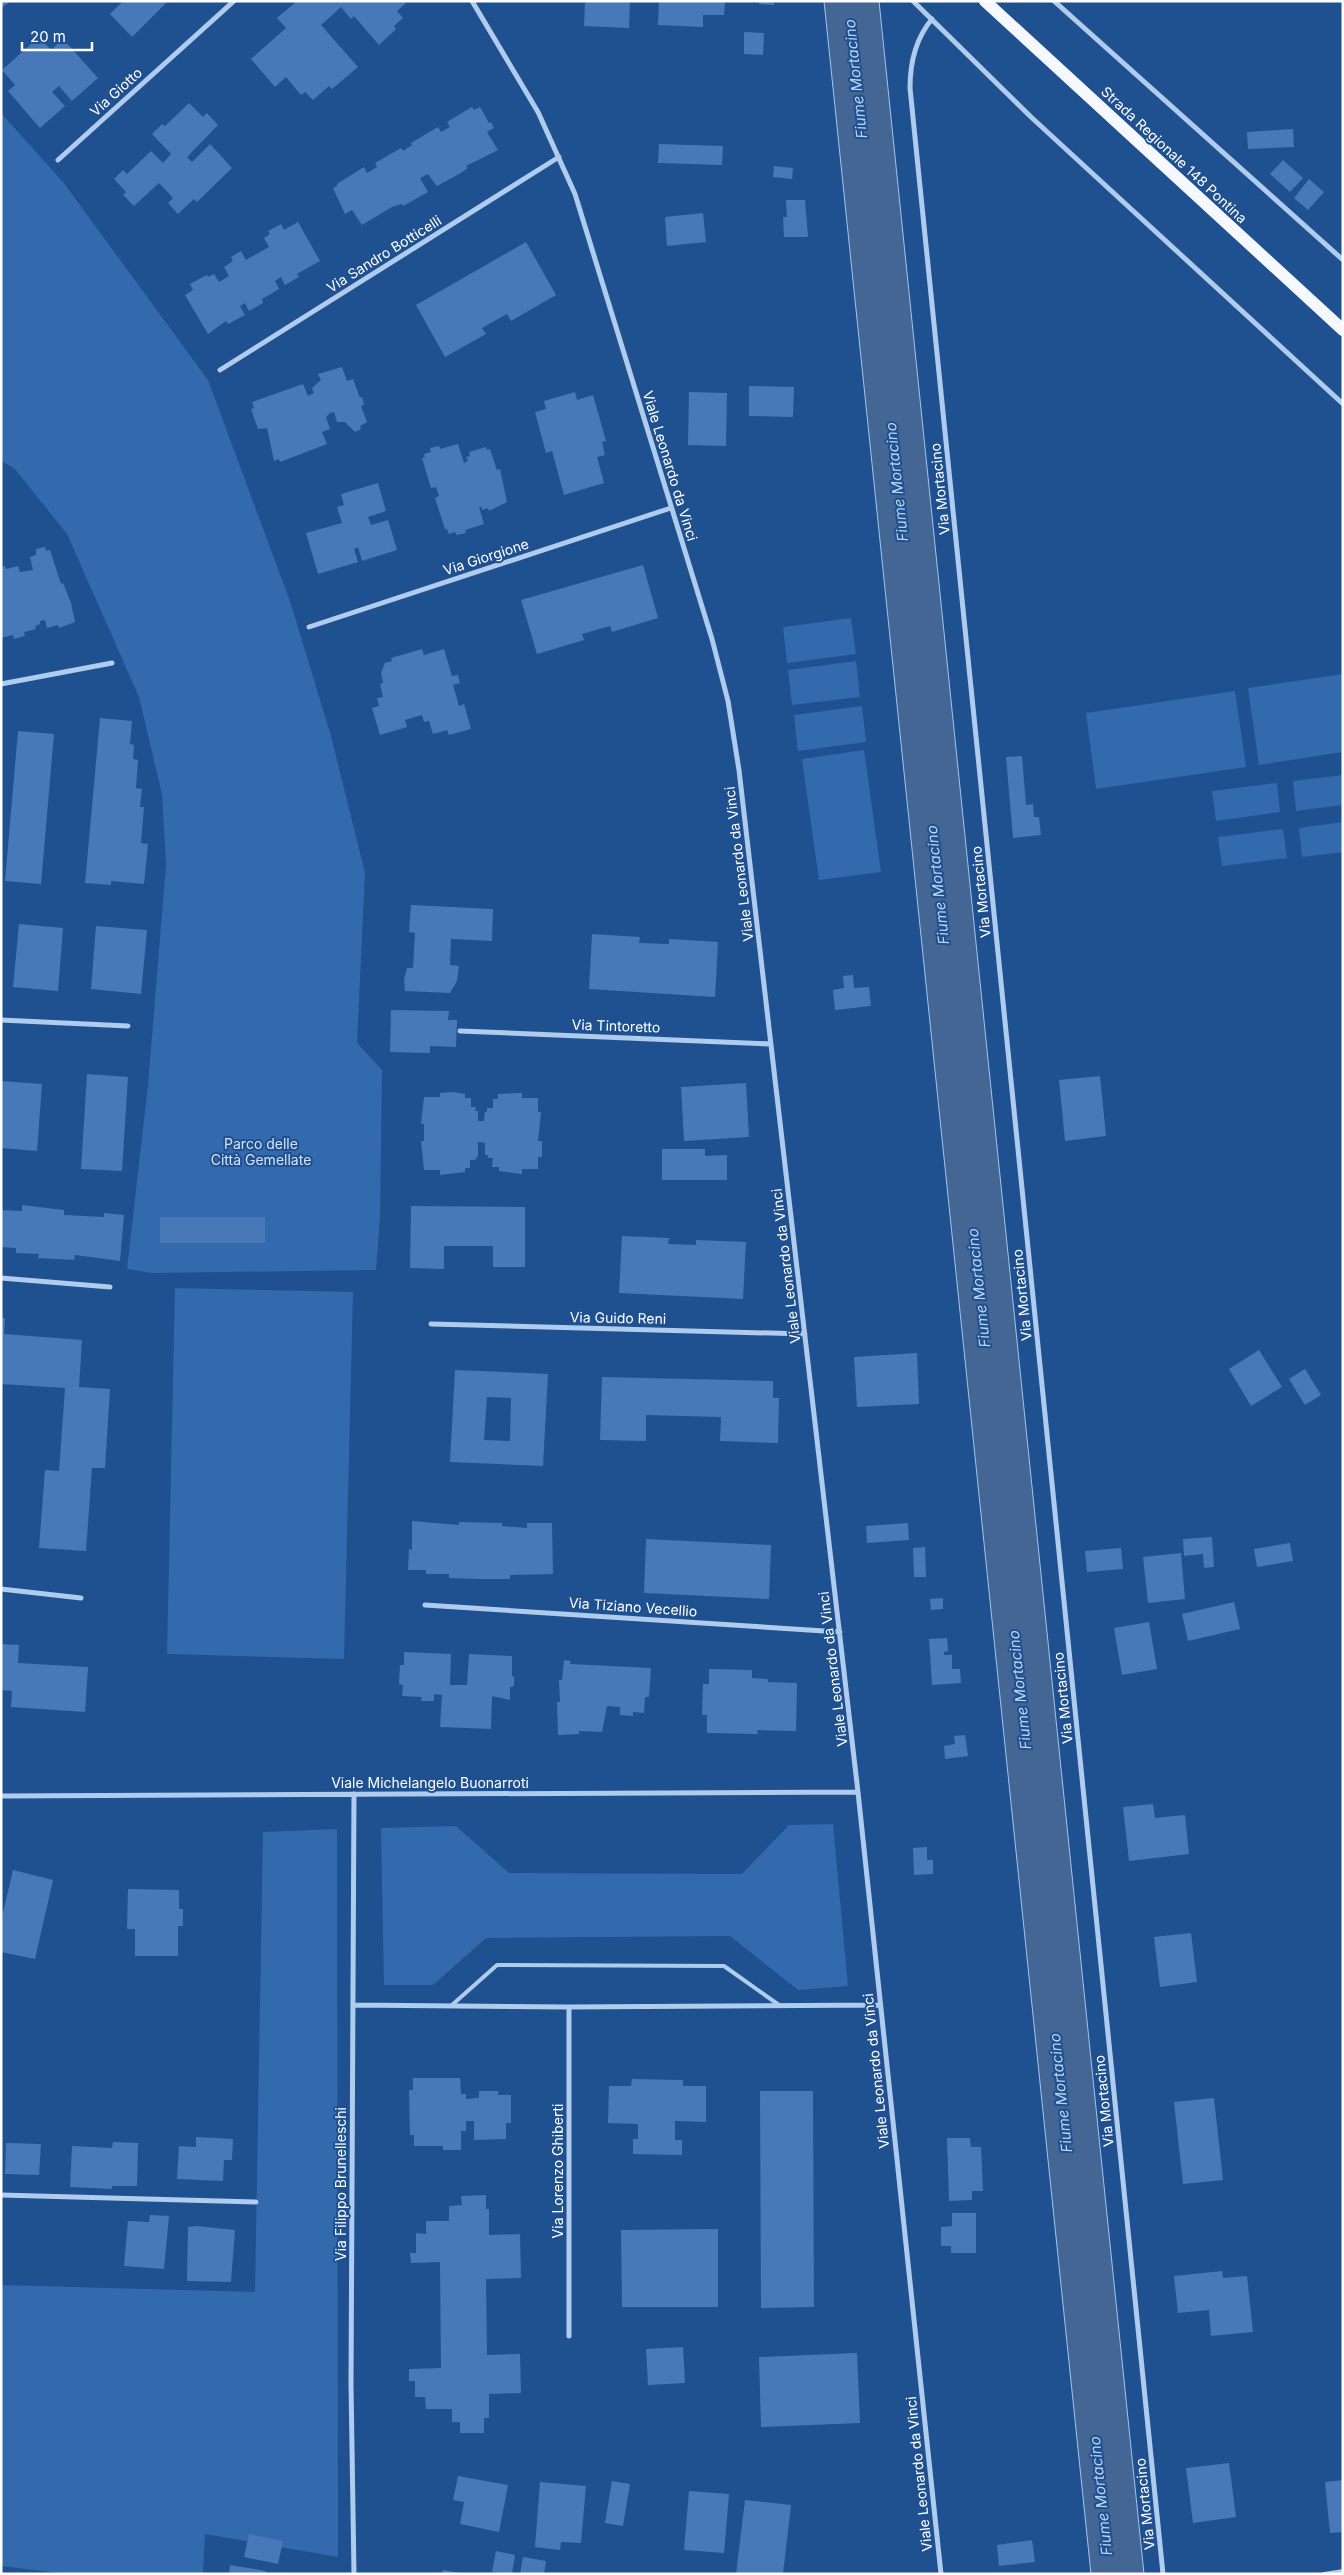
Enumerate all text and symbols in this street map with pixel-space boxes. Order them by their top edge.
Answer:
water label: Fiume Mortacino [840,18,871,140]
scale bar [22,20,92,52]
text: 20 m [30,27,66,46]
street label: Via Giotto [86,64,145,119]
street label: Strada Regionale 148 Pontina [1098,83,1251,227]
street label: Via Sandro Botticelli [323,211,444,296]
street label: Viale Leonardo da Vinci [640,389,701,543]
water label: Fiume Mortacino [881,421,912,543]
street label: Via Mortacino [926,442,953,536]
street label: Via Giorgione [441,535,531,578]
street label: Viale Leonardo da Vinci [721,786,756,943]
water label: Fiume Mortacino [922,824,953,946]
street label: Via Mortacino [967,845,994,939]
street label: Via Tintoretto [571,1015,661,1036]
park label: Parco delle Città Gemellate [211,1135,311,1168]
street label: Viale Leonardo da Vinci [768,1188,803,1345]
water label: Fiume Mortacino [963,1227,994,1349]
street label: Via Mortacino [1008,1248,1035,1342]
street label: Via Guido Reni [570,1308,666,1327]
street label: Viale Leonardo da Vinci [815,1591,850,1748]
street label: Via Tiziano Vecellio [568,1594,698,1619]
water label: Fiume Mortacino [1004,1629,1035,1751]
street label: Via Mortacino [1049,1651,1076,1745]
street label: Viale Michelangelo Buonarroti [331,1774,529,1791]
street label: Viale Leonardo da Vinci [859,1993,892,2150]
water label: Fiume Mortacino [1045,2032,1076,2154]
street label: Via Mortacino [1090,2054,1117,2148]
street label: Via Lorenzo Ghiberti [549,2104,566,2238]
street label: Via Filippo Brunelleschi [332,2107,349,2261]
street label: Viale Leonardo da Vinci [902,2396,935,2553]
water label: Fiume Mortacino [1085,2435,1116,2557]
street label: Via Mortacino [1131,2457,1158,2551]

